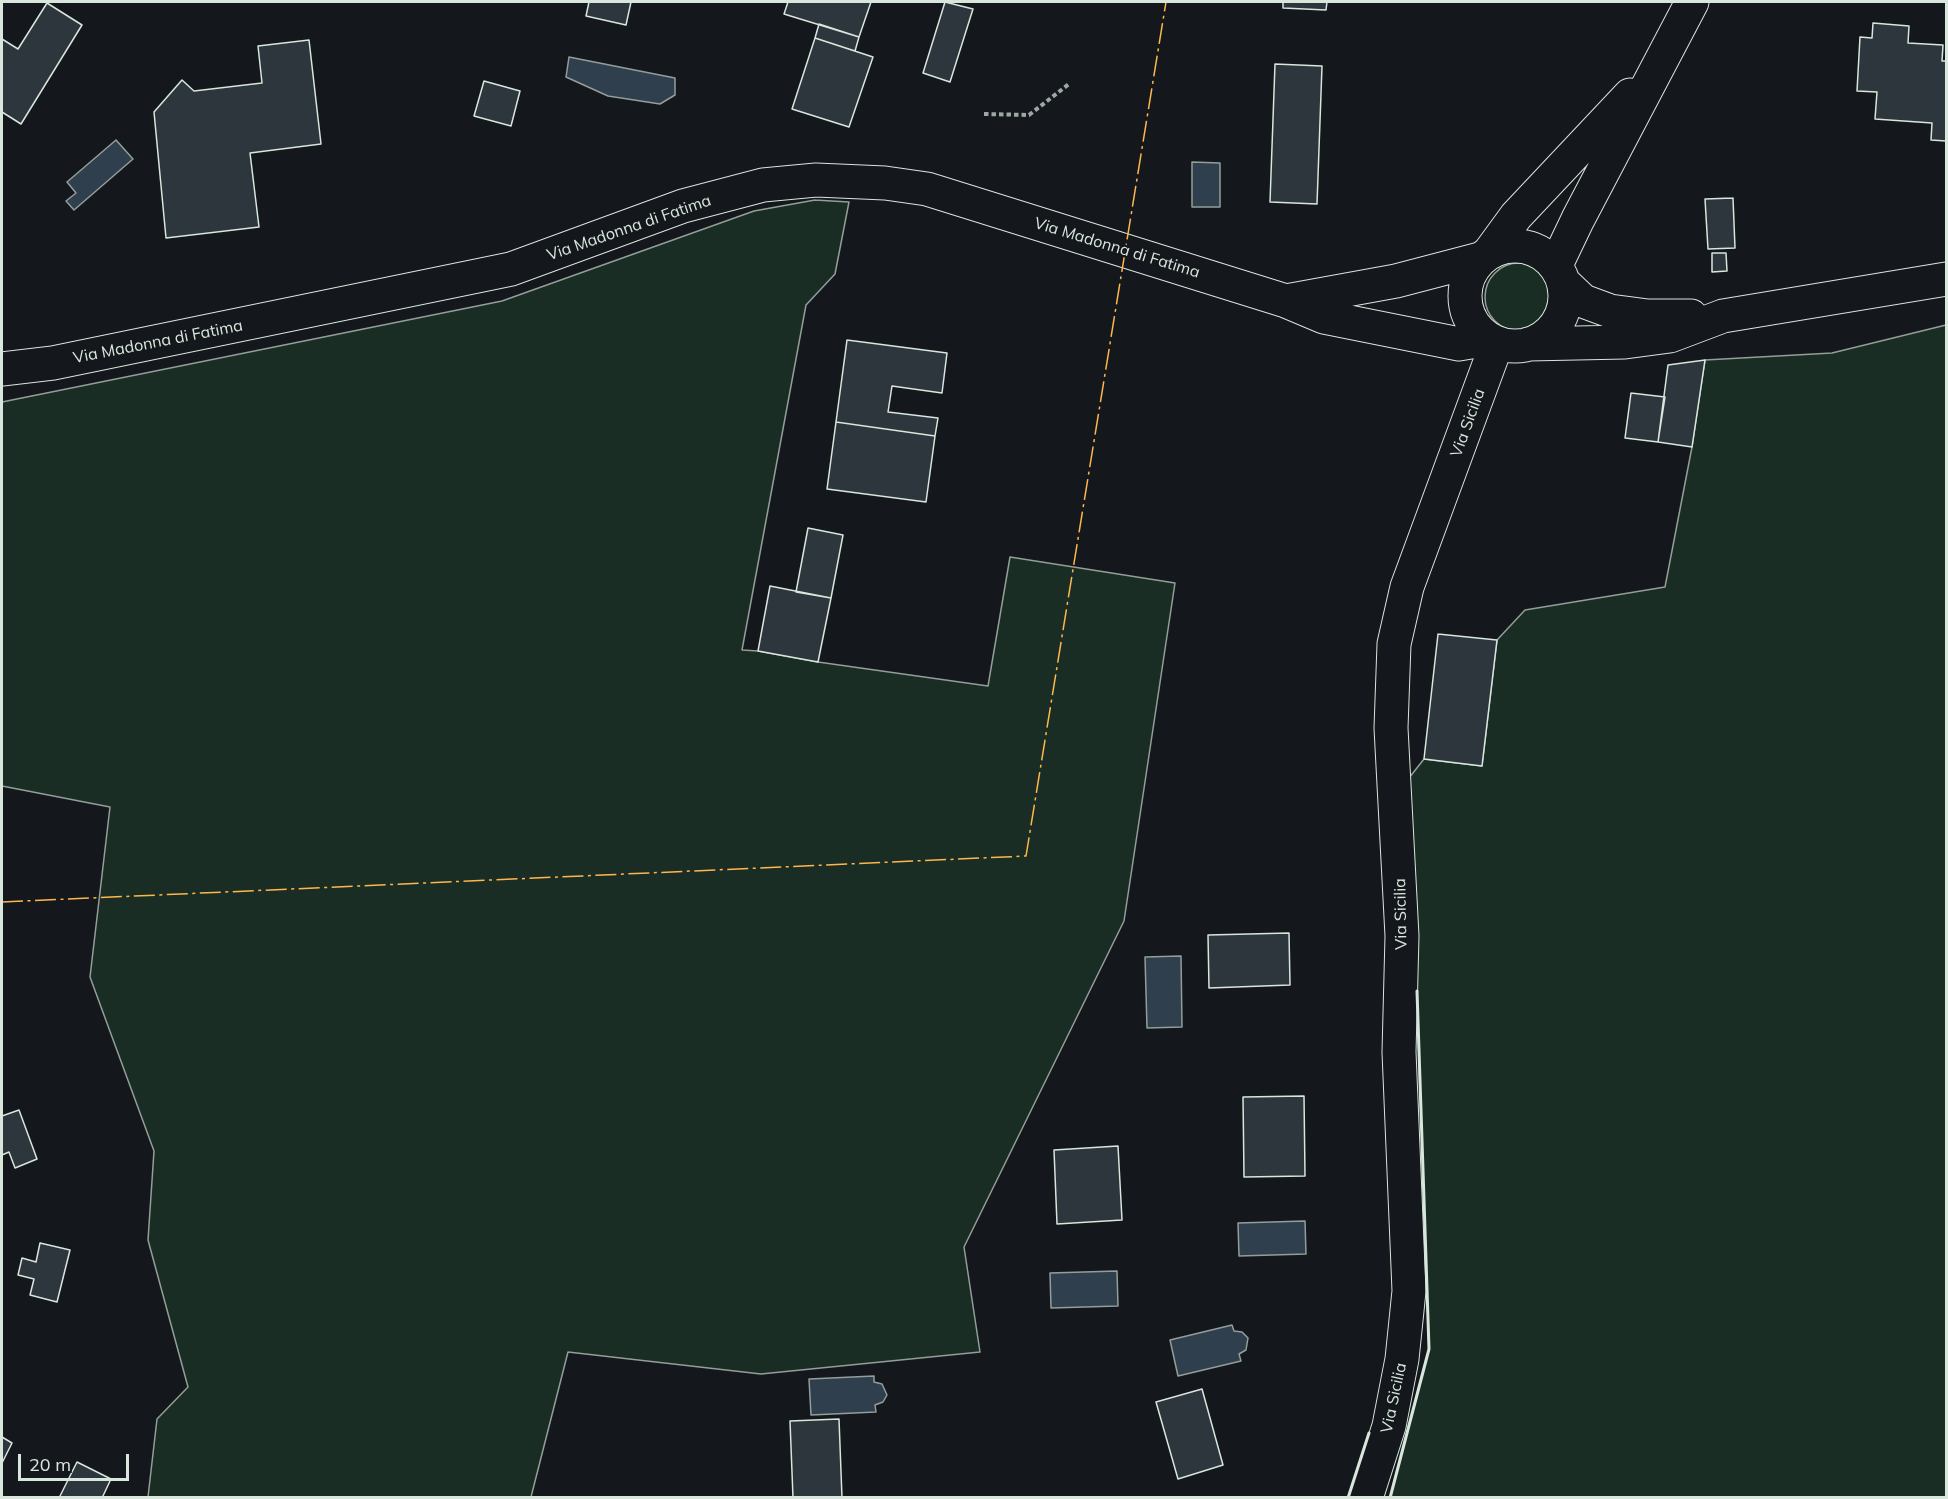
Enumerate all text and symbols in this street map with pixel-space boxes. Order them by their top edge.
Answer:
street label: Via Madonna di Fatima [544,191,714,265]
street label: Via Madonna di Fatima [1032,214,1202,282]
street label: Via Madonna di Fatima [72,316,244,368]
street label: Via Sicilia [1447,386,1489,460]
street label: Via Sicilia [1391,878,1411,950]
street label: Via Sicilia [1377,1361,1411,1435]
scale bar [21,1442,132,1480]
text: 20 m [29,1453,71,1476]

